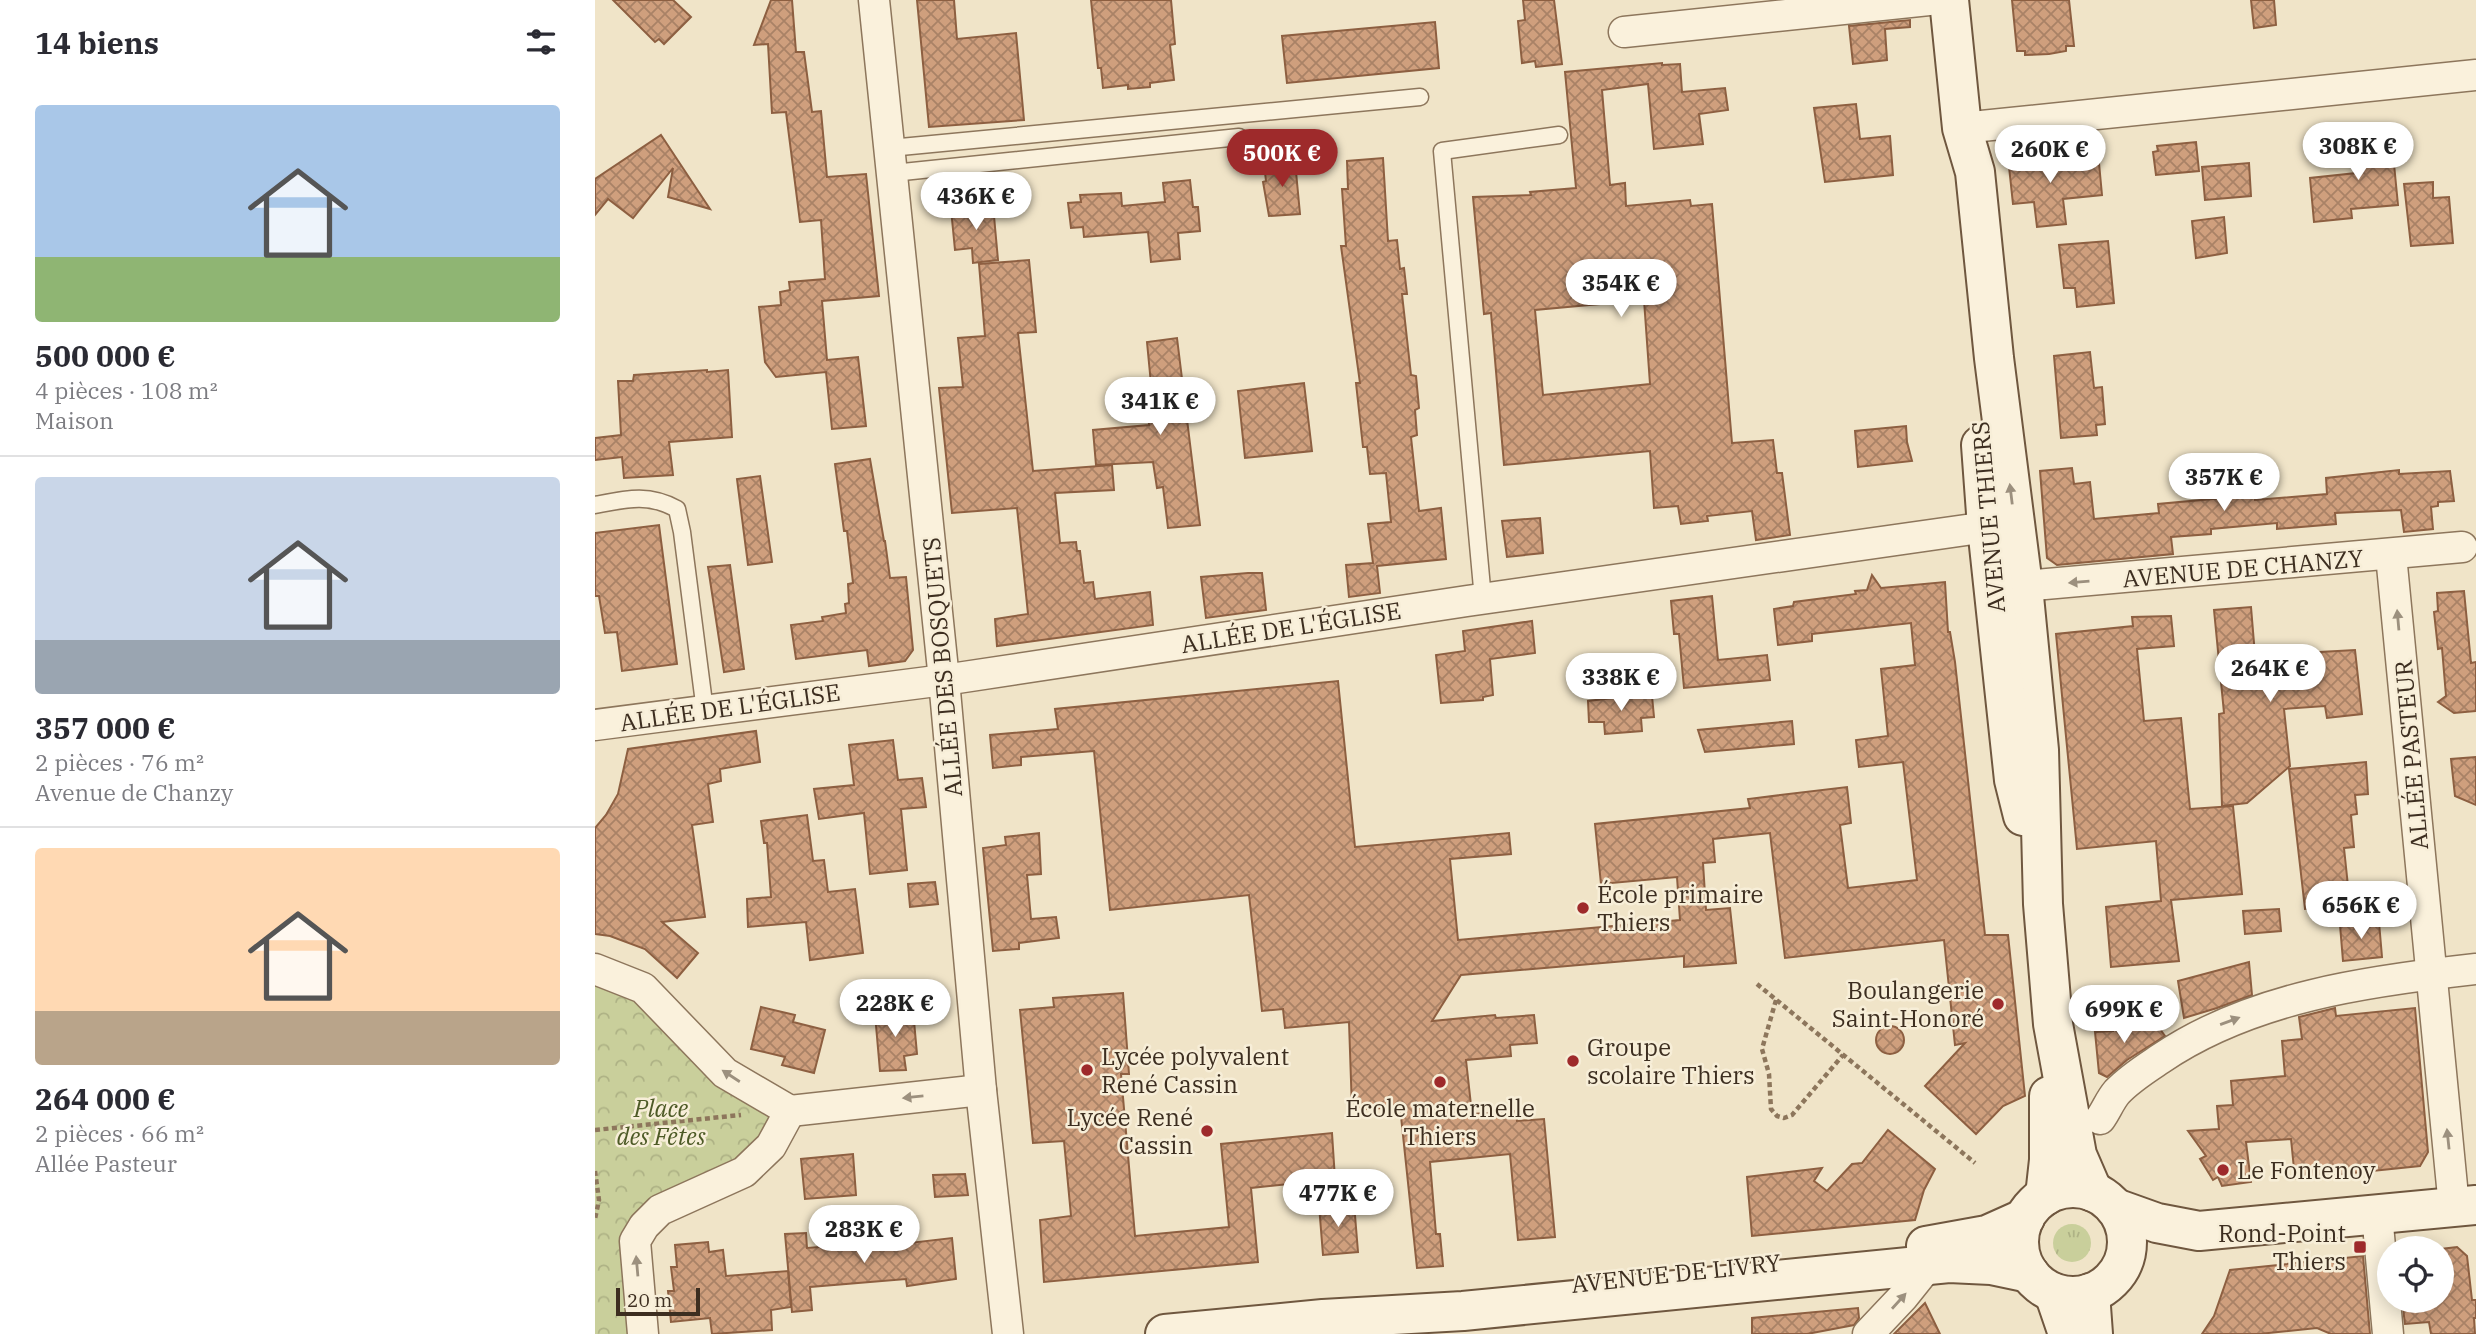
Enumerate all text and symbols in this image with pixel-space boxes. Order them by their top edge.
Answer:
text: 14 biens [35,23,159,62]
icon: filters [522,23,560,61]
pin: 308K € [2301,122,2415,182]
pin: 260K € [1993,125,2107,185]
pin: 500K € [1225,130,1339,189]
text: 308K € [2319,130,2397,160]
text: 260K € [2011,133,2089,163]
text: 500K € [1243,137,1321,167]
icon: home [235,150,361,276]
pin: 436K € [919,173,1033,232]
text: 436K € [937,180,1015,210]
pin: 354K € [1564,260,1678,319]
text: 354K € [1582,267,1660,297]
text: 500 000 € [35,336,176,375]
text: 4 pièces · 108 m² [35,375,218,405]
pin: 341K € [1103,378,1217,437]
text: 341K € [1121,385,1199,415]
text: Maison [35,405,114,435]
street label: AVENUE THIERS [1964,420,2012,614]
pin: 357K € [2167,454,2281,513]
text: 357K € [2185,461,2263,491]
one-way arrow [2006,483,2017,505]
icon: home [235,522,361,648]
street label: ALLÉE DES BOSQUETS [915,536,969,798]
street label: AVENUE DE CHANZY [2121,542,2365,594]
one-way arrow [2068,577,2090,588]
street label: ALLÉE DE L'ÉGLISE [1179,594,1403,660]
one-way arrow [2392,609,2403,631]
pin: 264K € [2213,644,2327,704]
text: 264K € [2231,652,2309,682]
pin: 338K € [1564,654,1678,713]
street label: ALLÉE PASTEUR [2387,659,2435,851]
text: 338K € [1582,661,1660,691]
street label: ALLÉE DE L'ÉGLISE [618,676,842,738]
text: 357 000 € [35,708,176,747]
text: 2 pièces · 76 m² [35,747,204,777]
text: Avenue de Chanzy [35,777,233,807]
place label: École primaire Thiers [1597,878,1763,938]
pin: 656K € [2304,881,2418,941]
text: 656K € [2322,889,2400,919]
icon: home [235,893,361,1019]
marker: École primaire Thiers [1575,900,1591,916]
place label: Boulangerie Saint-Honoré [1832,974,1984,1034]
pin: 228K € [838,979,952,1039]
pin: 699K € [2067,986,2181,1045]
text: 228K € [856,987,934,1017]
text: 699K € [2085,993,2163,1023]
marker: Boulangerie Saint-Honoré [1990,996,2006,1012]
one-way arrow [2219,1015,2240,1026]
place label: Groupe scolaire Thiers [1587,1031,1755,1091]
place label: Lycée polyvalent René Cassin [1101,1040,1289,1100]
marker: Groupe scolaire Thiers [1565,1053,1581,1069]
marker: Lycée polyvalent René Cassin [1079,1062,1095,1078]
one-way arrow [722,1070,741,1083]
marker: École maternelle Thiers [1432,1074,1448,1090]
text: 264 000 € [35,1079,176,1118]
park label: Place des Fêtes [616,1092,706,1152]
one-way arrow [902,1092,924,1103]
place label: École maternelle Thiers [1345,1092,1535,1152]
place label: Lycée René Cassin [1067,1101,1193,1161]
text: 2 pièces · 66 m² [35,1118,204,1148]
marker: Lycée René Cassin [1199,1123,1215,1139]
one-way arrow [2442,1128,2453,1150]
text: Allée Pasteur [35,1148,177,1178]
place label: Le Fontenoy [2237,1154,2376,1186]
marker: Le Fontenoy [2215,1162,2231,1178]
pin: 477K € [1281,1170,1395,1229]
text: 477K € [1299,1177,1377,1207]
pin: 283K € [807,1206,921,1265]
text: 283K € [825,1213,903,1243]
place label: Rond-Point Thiers [2218,1217,2346,1277]
map controls [2377,1236,2454,1313]
button: locate [2377,1236,2454,1313]
marker: Rond-Point Thiers [2352,1239,2368,1255]
street label: AVENUE DE LIVRY [1570,1246,1782,1300]
one-way arrow [631,1255,642,1277]
scale bar [616,1285,700,1317]
text: 20 m [627,1288,672,1312]
one-way arrow [1891,1293,1906,1310]

